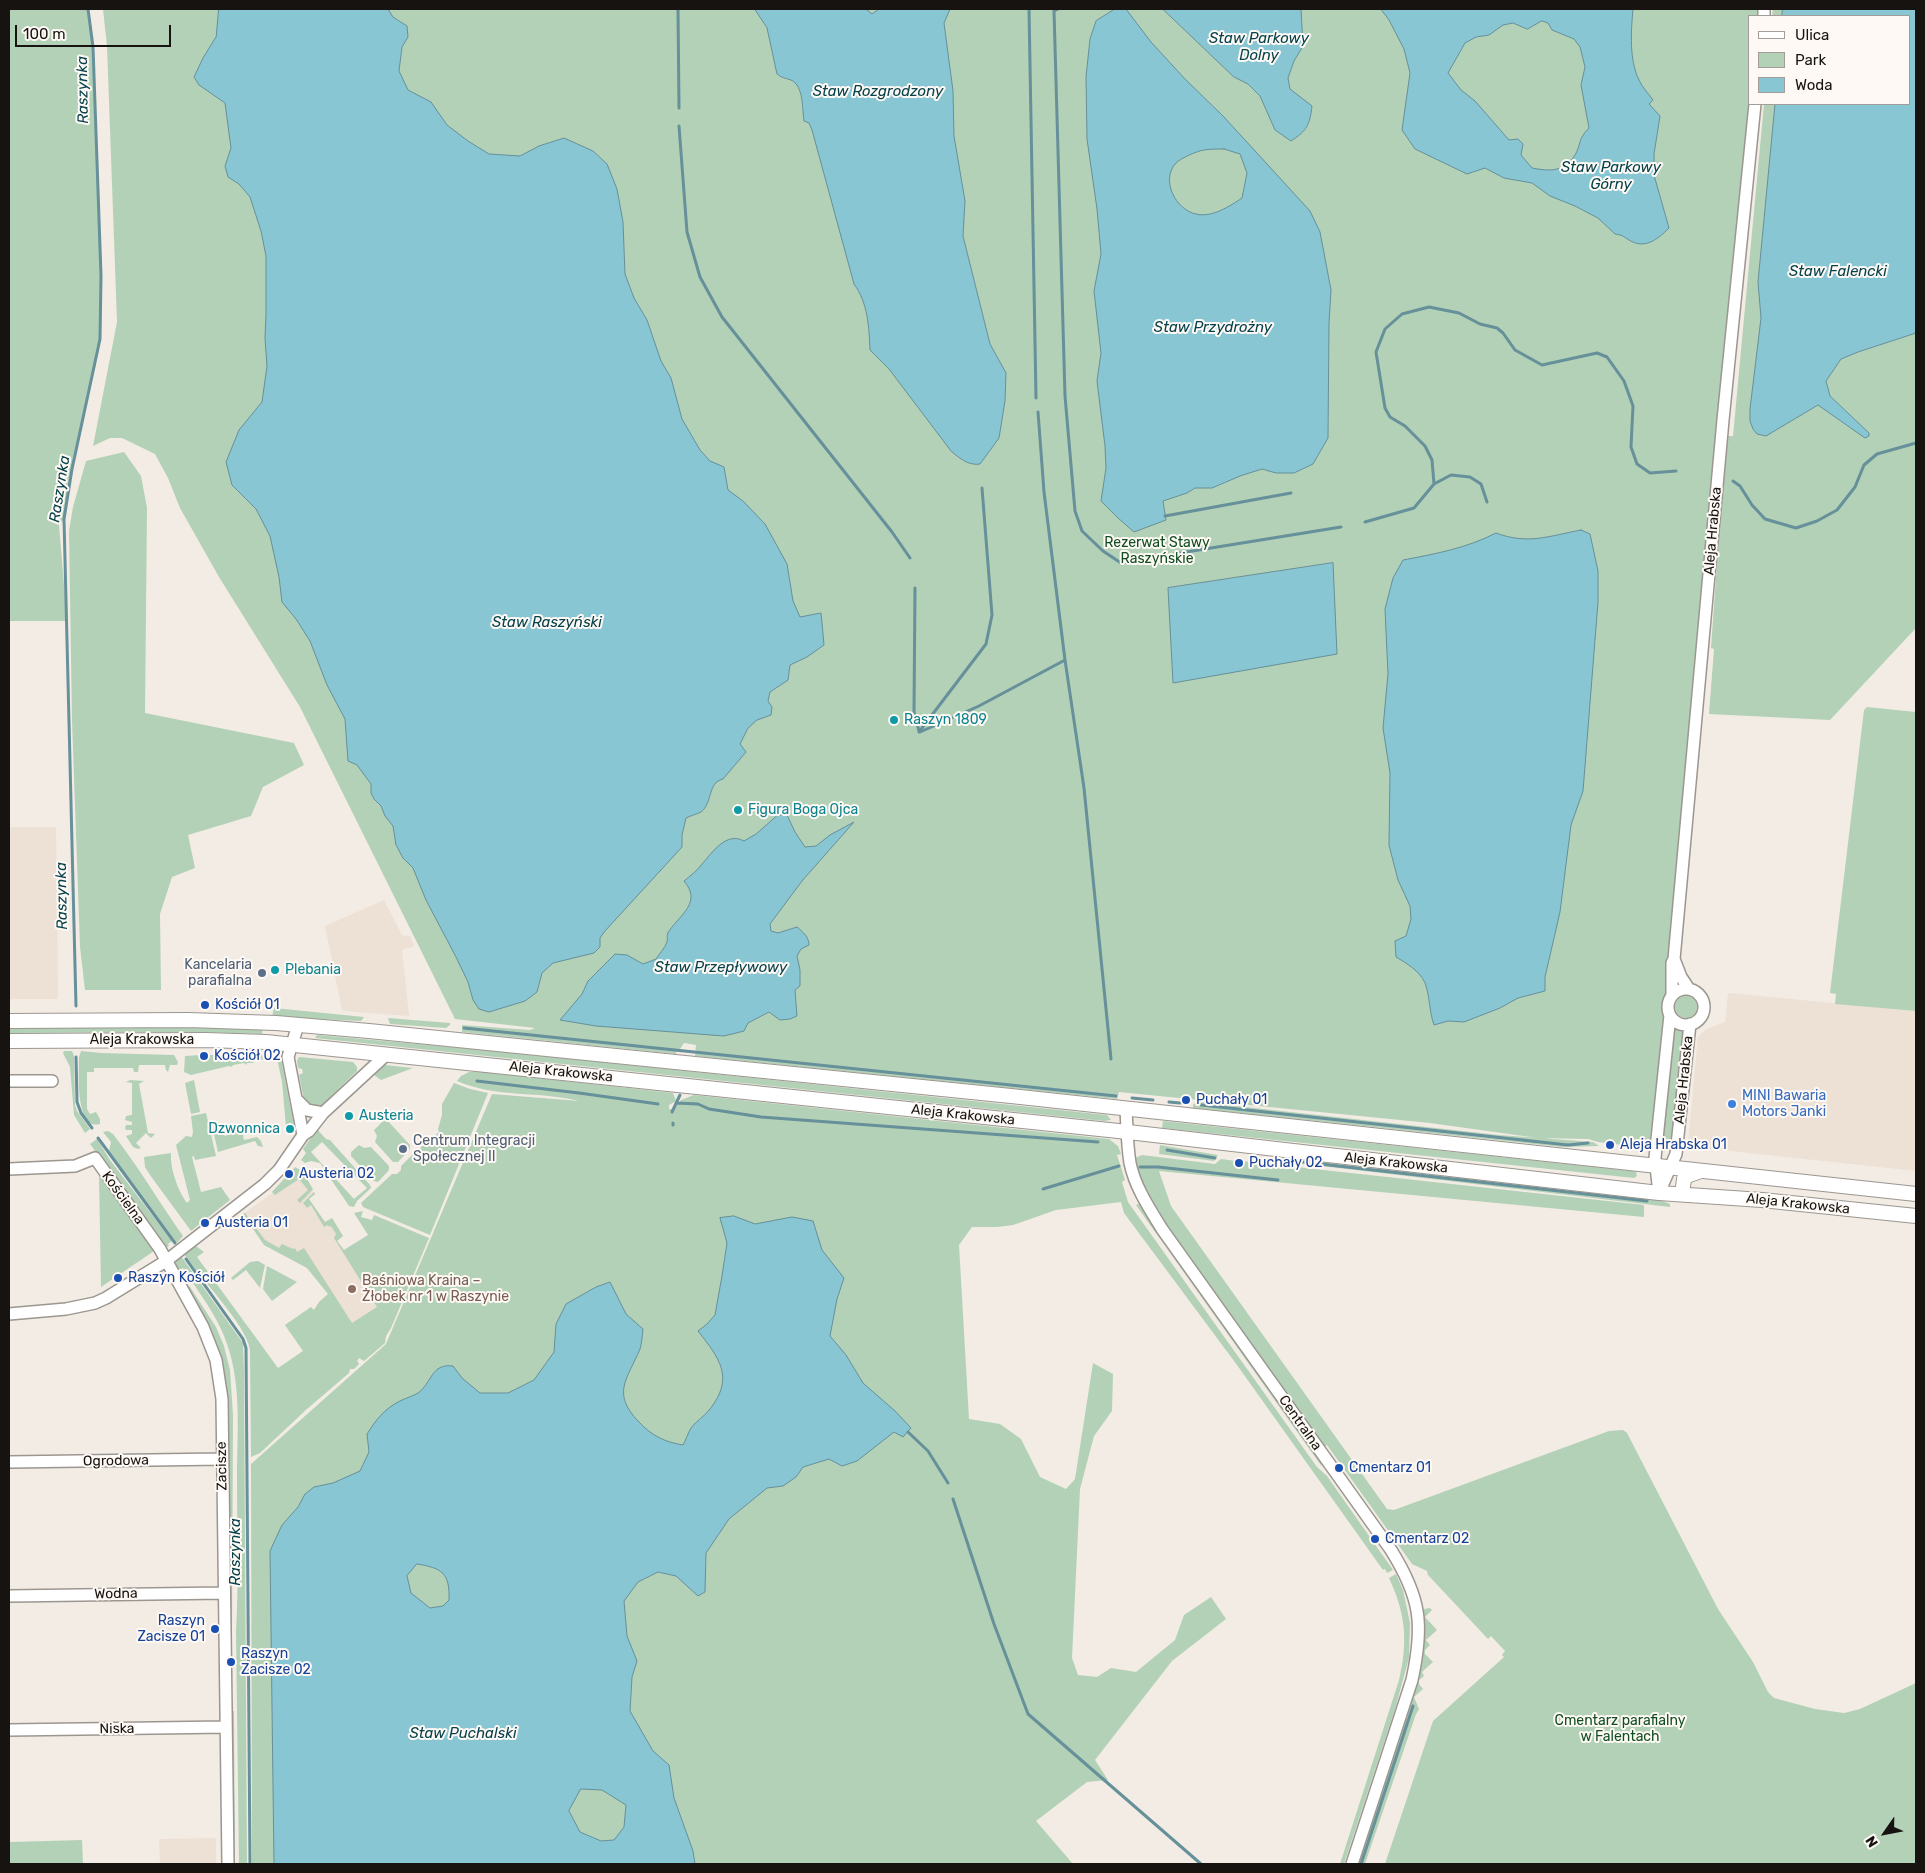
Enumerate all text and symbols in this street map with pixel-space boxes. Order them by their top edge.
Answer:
scale bar [18,15,174,47]
legend [1748,15,1910,105]
text: 100 m [23,25,65,43]
text: Ulica [1795,26,1829,44]
water label: Staw Parkowy Dolny [1209,30,1309,65]
text: Park [1795,51,1826,69]
water label: Raszynka [73,56,93,124]
text: Woda [1795,76,1833,94]
water label: Staw Rozgrodzony [813,83,943,101]
water label: Staw Parkowy Górny [1561,159,1661,194]
water label: Staw Falencki [1789,263,1887,281]
water label: Staw Przydrożny [1154,319,1272,337]
water label: Raszynka [46,454,74,524]
street label: Aleja Hrabska [1701,486,1725,576]
park label: Rezerwat Stawy Raszyńskie [1104,535,1210,568]
water label: Staw Raszyński [492,614,602,632]
place label: Raszyn 1809 [904,712,987,728]
marker: Raszyn 1809 [888,714,900,726]
place label: Figura Boga Ojca [748,802,858,818]
marker: Figura Boga Ojca [732,804,744,816]
water label: Raszynka [52,862,72,930]
place label: Kancelaria parafialna [184,957,252,990]
water label: Staw Przepływowy [655,959,787,977]
place label: Plebania [285,962,341,978]
marker: Plebania [269,964,281,976]
marker: Kancelaria parafialna [256,967,268,979]
place label: Kościół 01 [215,997,280,1013]
marker: Kościół 01 [199,999,211,1011]
street label: Aleja Krakowska [90,1032,194,1048]
street label: Aleja Hrabska [1671,1035,1697,1125]
place label: Kościół 02 [214,1048,281,1064]
marker: Kościół 02 [198,1050,210,1062]
street label: Aleja Krakowska [508,1058,614,1086]
place label: MINI Bawaria Motors Janki [1742,1088,1826,1120]
place label: Puchały 01 [1196,1092,1267,1108]
marker: Puchały 01 [1180,1094,1192,1106]
marker: MINI Bawaria Motors Janki [1726,1098,1738,1110]
street label: Aleja Krakowska [910,1101,1016,1129]
place label: Austeria [359,1108,414,1124]
marker: Austeria [343,1110,355,1122]
place label: Dzwonnica [208,1121,280,1137]
marker: Dzwonnica [284,1123,296,1135]
place label: Centrum Integracji Społecznej II [413,1133,535,1166]
place label: Aleja Hrabska 01 [1620,1137,1727,1153]
marker: Aleja Hrabska 01 [1604,1139,1616,1151]
marker: Centrum Integracji Społecznej II [397,1143,409,1155]
street label: Aleja Krakowska [1343,1149,1449,1177]
place label: Puchały 02 [1249,1155,1323,1171]
marker: Puchały 02 [1233,1157,1245,1169]
place label: Austeria 02 [299,1166,374,1182]
street label: Kościelna [98,1168,148,1228]
marker: Austeria 02 [283,1168,295,1180]
street label: Aleja Krakowska [1745,1190,1851,1218]
place label: Austeria 01 [215,1215,288,1231]
marker: Austeria 01 [199,1217,211,1229]
place label: Raszyn Kościół [128,1270,225,1286]
marker: Raszyn Kościół [112,1272,124,1284]
place label: Baśniowa Kraina – Żłobek nr 1 w Raszynie [362,1273,509,1305]
marker: Baśniowa Kraina – Żłobek nr 1 w Raszynie [346,1283,358,1295]
street label: Centralna [1275,1392,1325,1454]
street label: Zacisze [213,1441,231,1491]
street label: Ogrodowa [83,1452,149,1470]
place label: Cmentarz 01 [1349,1460,1431,1476]
marker: Cmentarz 01 [1333,1462,1345,1474]
water label: Raszynka [227,1518,245,1586]
place label: Cmentarz 02 [1385,1531,1469,1547]
marker: Cmentarz 02 [1369,1533,1381,1545]
street label: Wodna [94,1585,138,1603]
place label: Raszyn Zacisze 01 [137,1613,205,1645]
marker: Raszyn Zacisze 01 [209,1623,221,1635]
place label: Raszyn Zacisze 02 [241,1646,311,1678]
marker: Raszyn Zacisze 02 [225,1656,237,1668]
park label: Cmentarz parafialny w Falentach [1555,1713,1685,1745]
street label: Niska [99,1720,135,1738]
water label: Staw Puchalski [409,1725,517,1743]
north arrow [1860,1808,1910,1858]
text: N [1862,1833,1882,1850]

